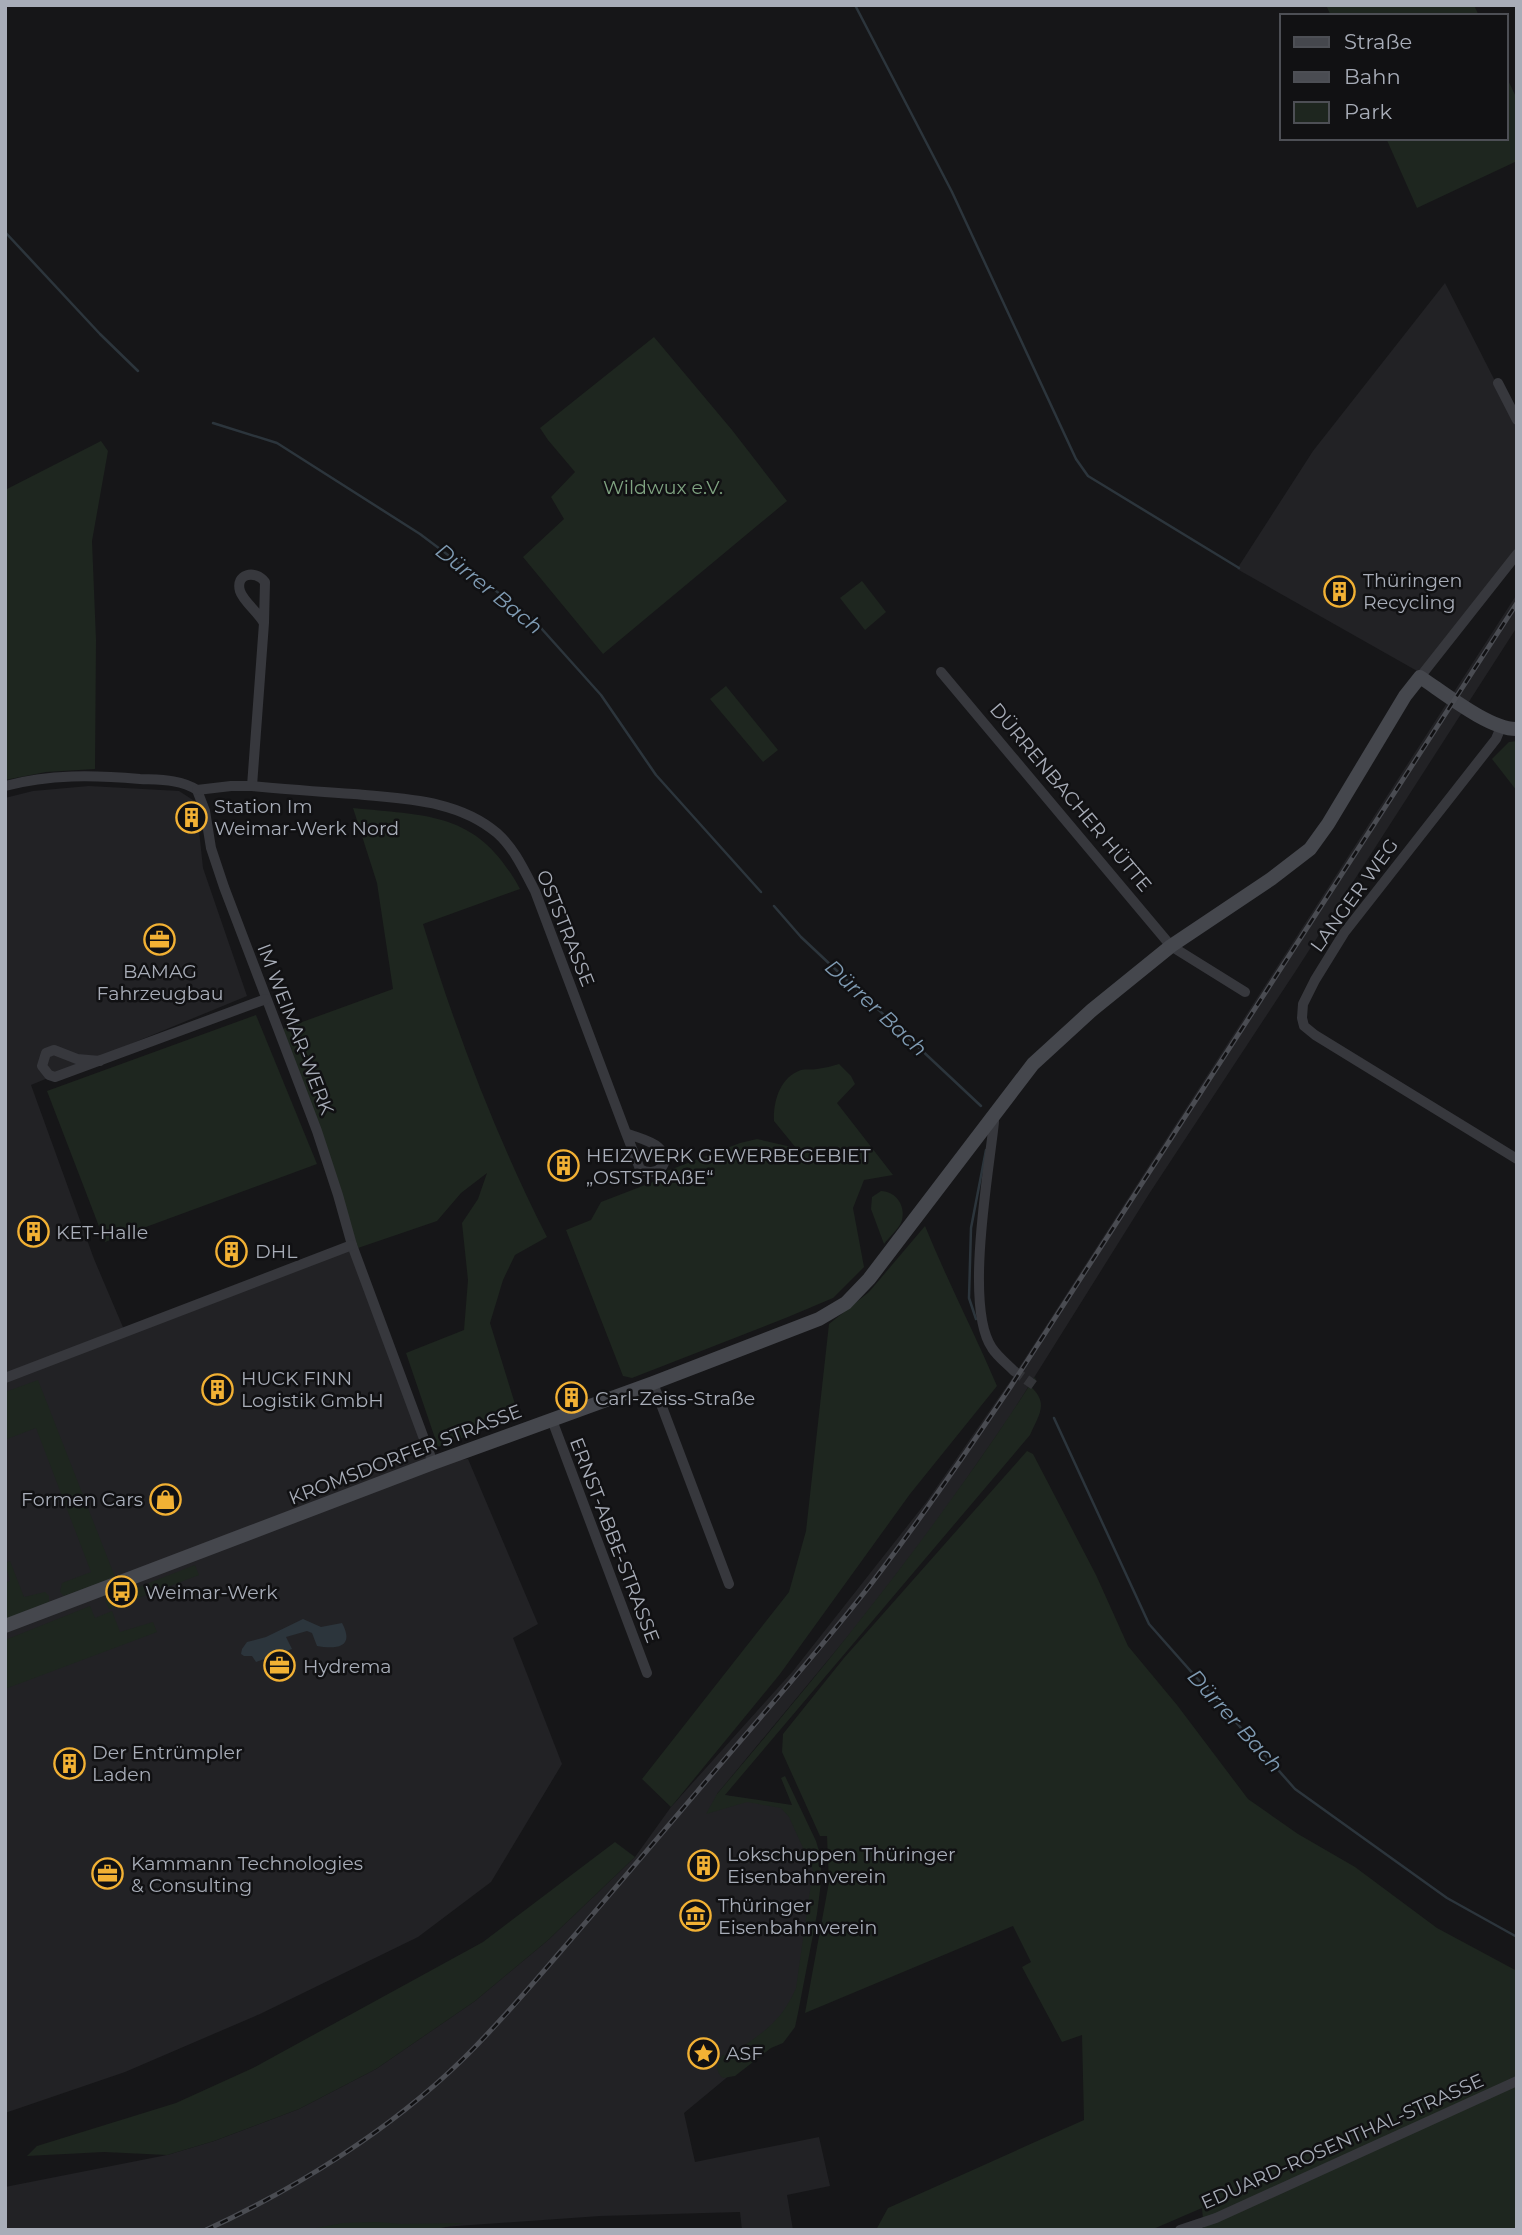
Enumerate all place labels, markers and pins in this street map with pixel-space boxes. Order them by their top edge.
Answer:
place label: Thüringen Recycling [1363,569,1462,614]
building icon: Thüringen Recycling [1323,574,1357,608]
place label: Station Im Weimar-Werk Nord [214,795,399,840]
building icon: Station Im Weimar-Werk Nord [174,800,208,834]
office icon: BAMAG Fahrzeugbau [143,923,177,957]
place label: BAMAG Fahrzeugbau [97,960,223,1005]
place label: HEIZWERK GEWERBEGEBIET „OSTSTRAßE“ [586,1144,871,1189]
building icon: HEIZWERK GEWERBEGEBIET „OSTSTRAßE“ [546,1149,580,1183]
building icon: KET-Halle [16,1215,50,1249]
place label: KET-Halle [56,1221,148,1244]
building icon: DHL [215,1234,249,1268]
place label: DHL [255,1240,298,1263]
place label: HUCK FINN Logistik GmbH [241,1367,384,1412]
building icon: HUCK FINN Logistik GmbH [201,1372,235,1406]
building icon: Carl-Zeiss-Straße [555,1381,589,1415]
place label: Carl-Zeiss-Straße [595,1387,755,1410]
shop icon: Formen Cars [149,1482,183,1516]
place label: Formen Cars [21,1488,143,1511]
bus stop icon: Weimar-Werk [105,1575,139,1609]
place label: Weimar-Werk [145,1581,278,1604]
office icon: Hydrema [263,1649,297,1683]
place label: Hydrema [303,1655,392,1678]
place label: Der Entrümpler Laden [92,1741,243,1786]
building icon: Der Entrümpler Laden [52,1746,86,1780]
place label: Lokschuppen Thüringer Eisenbahnverein [727,1843,956,1888]
building icon: Lokschuppen Thüringer Eisenbahnverein [687,1848,721,1882]
place label: Kammann Technologies & Consulting [131,1852,363,1897]
office icon: Kammann Technologies & Consulting [91,1857,125,1891]
place label: Thüringer Eisenbahnverein [718,1894,877,1939]
museum icon: Thüringer Eisenbahnverein [678,1899,712,1933]
place icon: ASF [686,2036,720,2070]
place label: ASF [726,2042,763,2065]

